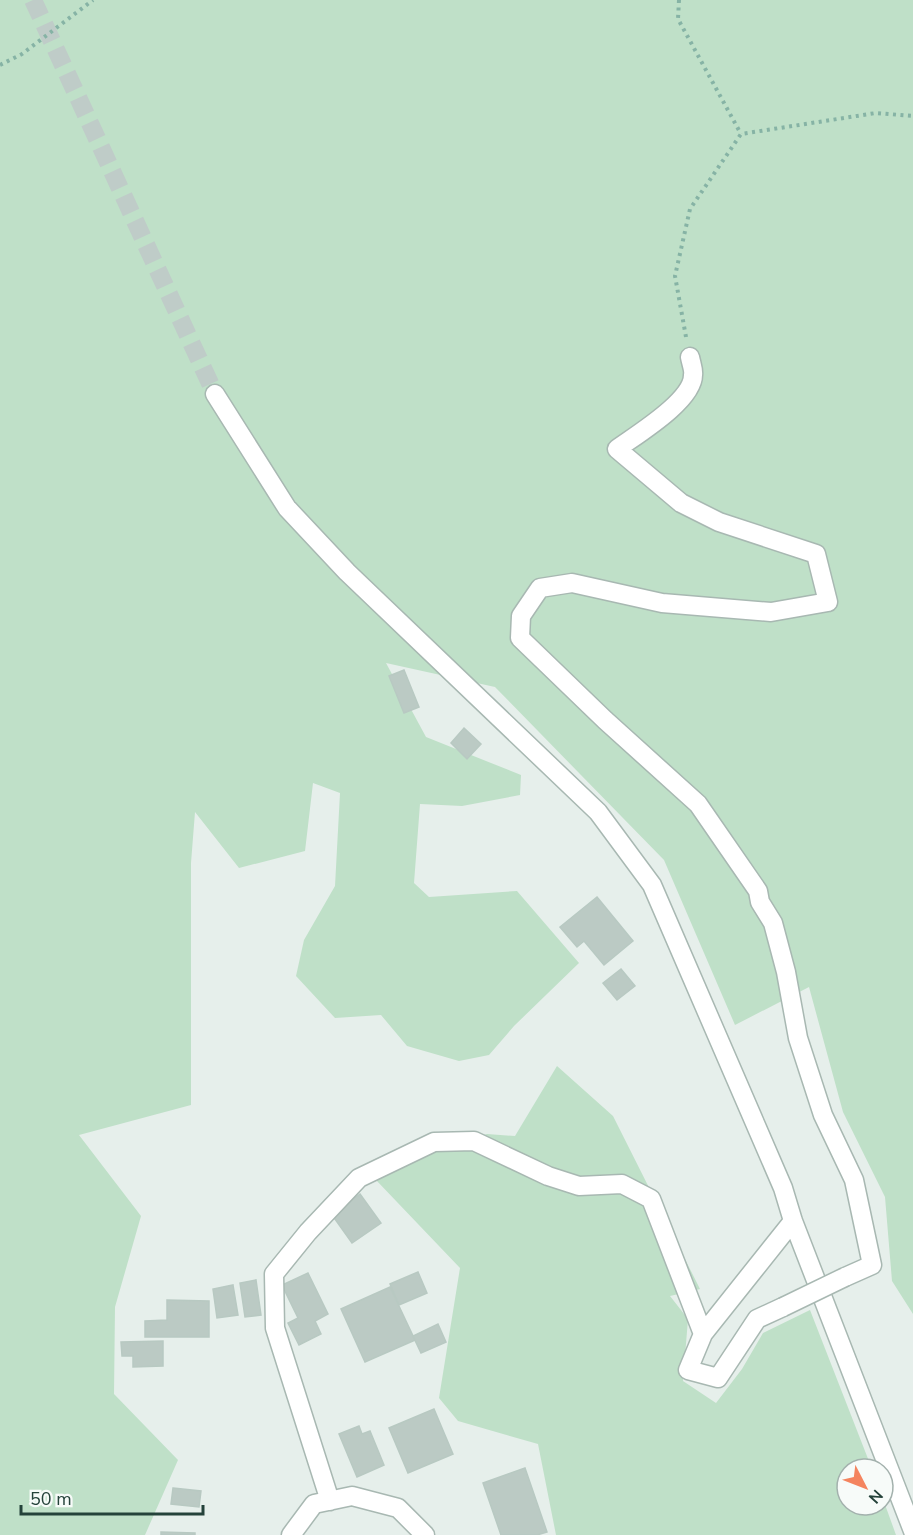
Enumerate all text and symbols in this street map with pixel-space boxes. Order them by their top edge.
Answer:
north arrow [835,1457,895,1517]
scale bar [21,1478,202,1516]
text: N [863,1485,888,1508]
text: 50 m [30,1487,72,1511]

